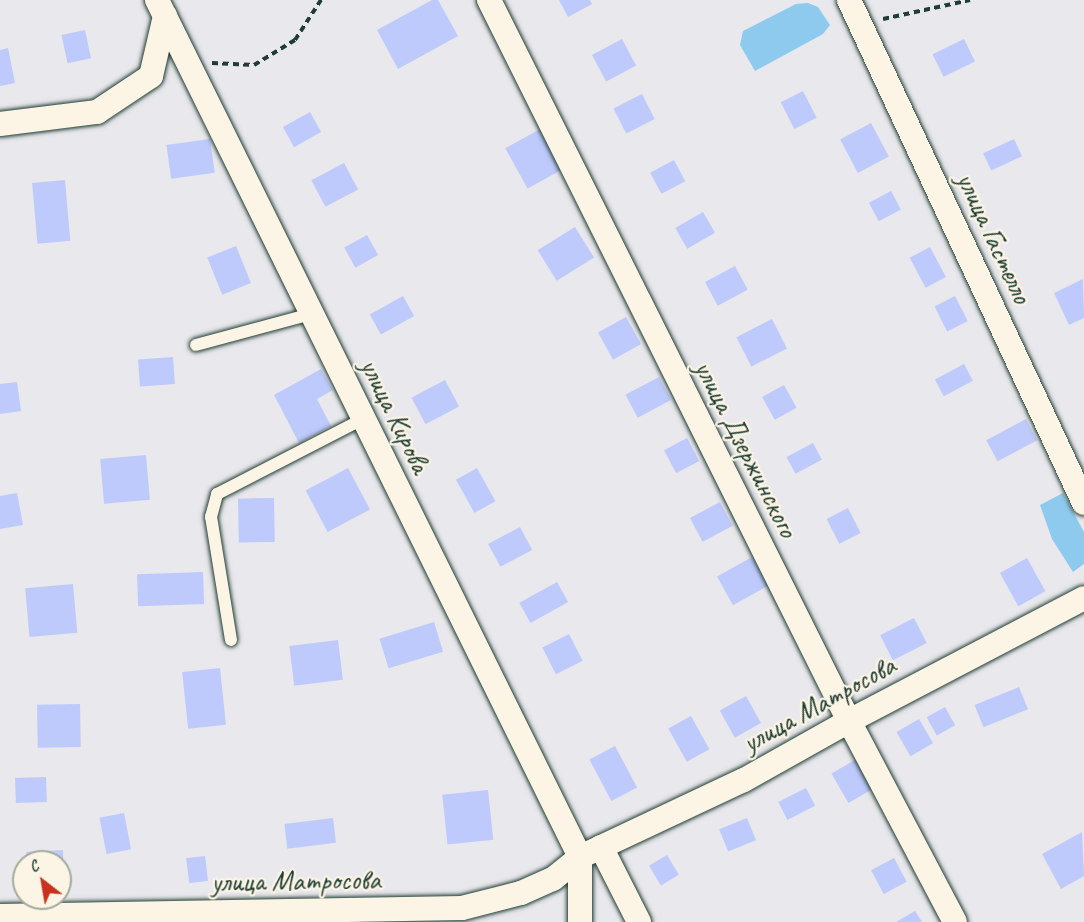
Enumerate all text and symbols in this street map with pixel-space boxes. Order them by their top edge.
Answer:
street label: улица Гастелло [948,166,1040,310]
street label: улица Кирова [353,353,437,479]
street label: улица Дзержинского [687,356,805,542]
street label: улица Матросова [737,648,901,760]
north arrow [12,850,72,910]
text: С [25,856,42,877]
street label: улица Матросова [211,863,381,899]

